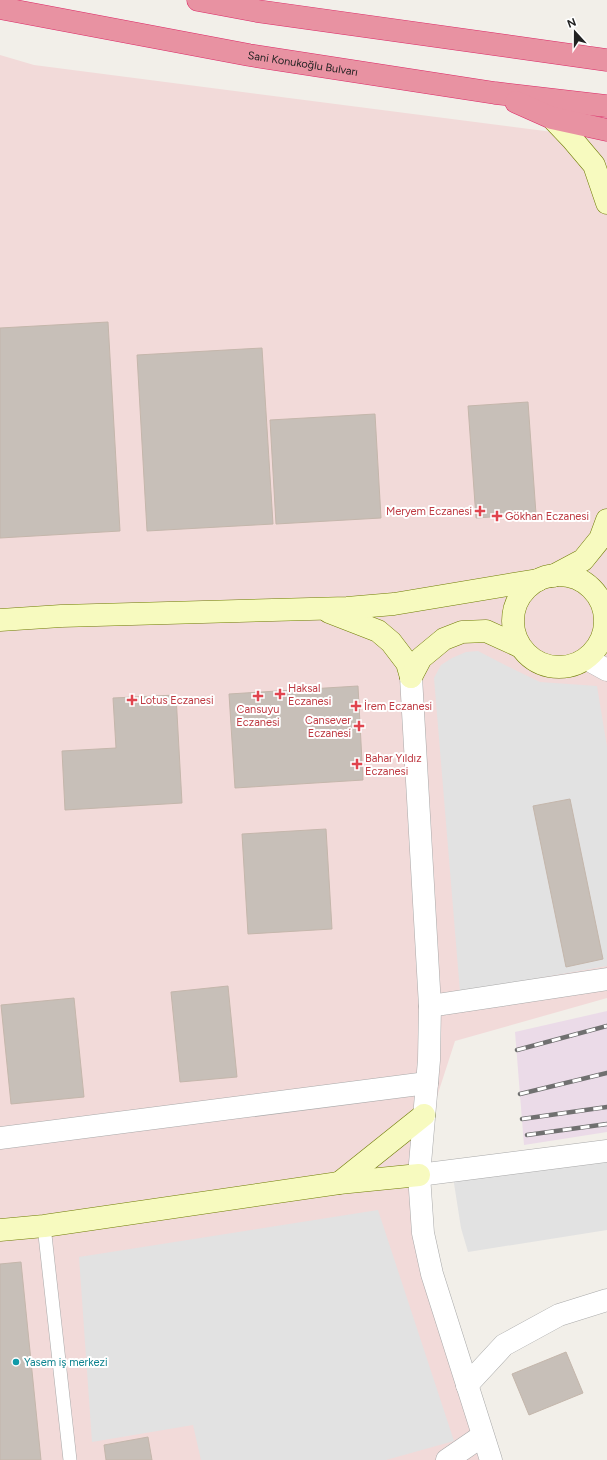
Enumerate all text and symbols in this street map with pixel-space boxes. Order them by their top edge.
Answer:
north arrow [555,12,595,52]
text: N [565,16,578,31]
street label: Sani Konukoğlu Bulvarı [247,48,359,78]
place label: Meryem Eczanesi [386,505,472,518]
marker: Meryem Eczanesi [475,506,485,516]
place label: Gökhan Eczanesi [505,510,589,523]
marker: Gökhan Eczanesi [492,511,502,521]
place label: Haksal Eczanesi [288,682,331,708]
marker: Haksal Eczanesi [275,689,285,699]
marker: Cansuyu Eczanesi [253,691,263,701]
place label: Lotus Eczanesi [140,694,214,707]
marker: Lotus Eczanesi [127,695,137,705]
place label: İrem Eczanesi [364,700,432,713]
marker: İrem Eczanesi [351,701,361,711]
place label: Cansuyu Eczanesi [236,703,280,729]
place label: Cansever Eczanesi [305,714,351,740]
marker: Cansever Eczanesi [354,721,364,731]
place label: Bahar Yıldız Eczanesi [365,752,422,778]
marker: Bahar Yıldız Eczanesi [352,759,362,769]
place label: Yasem iş merkezi [24,1356,108,1369]
marker: Yasem iş merkezi [11,1357,21,1367]

